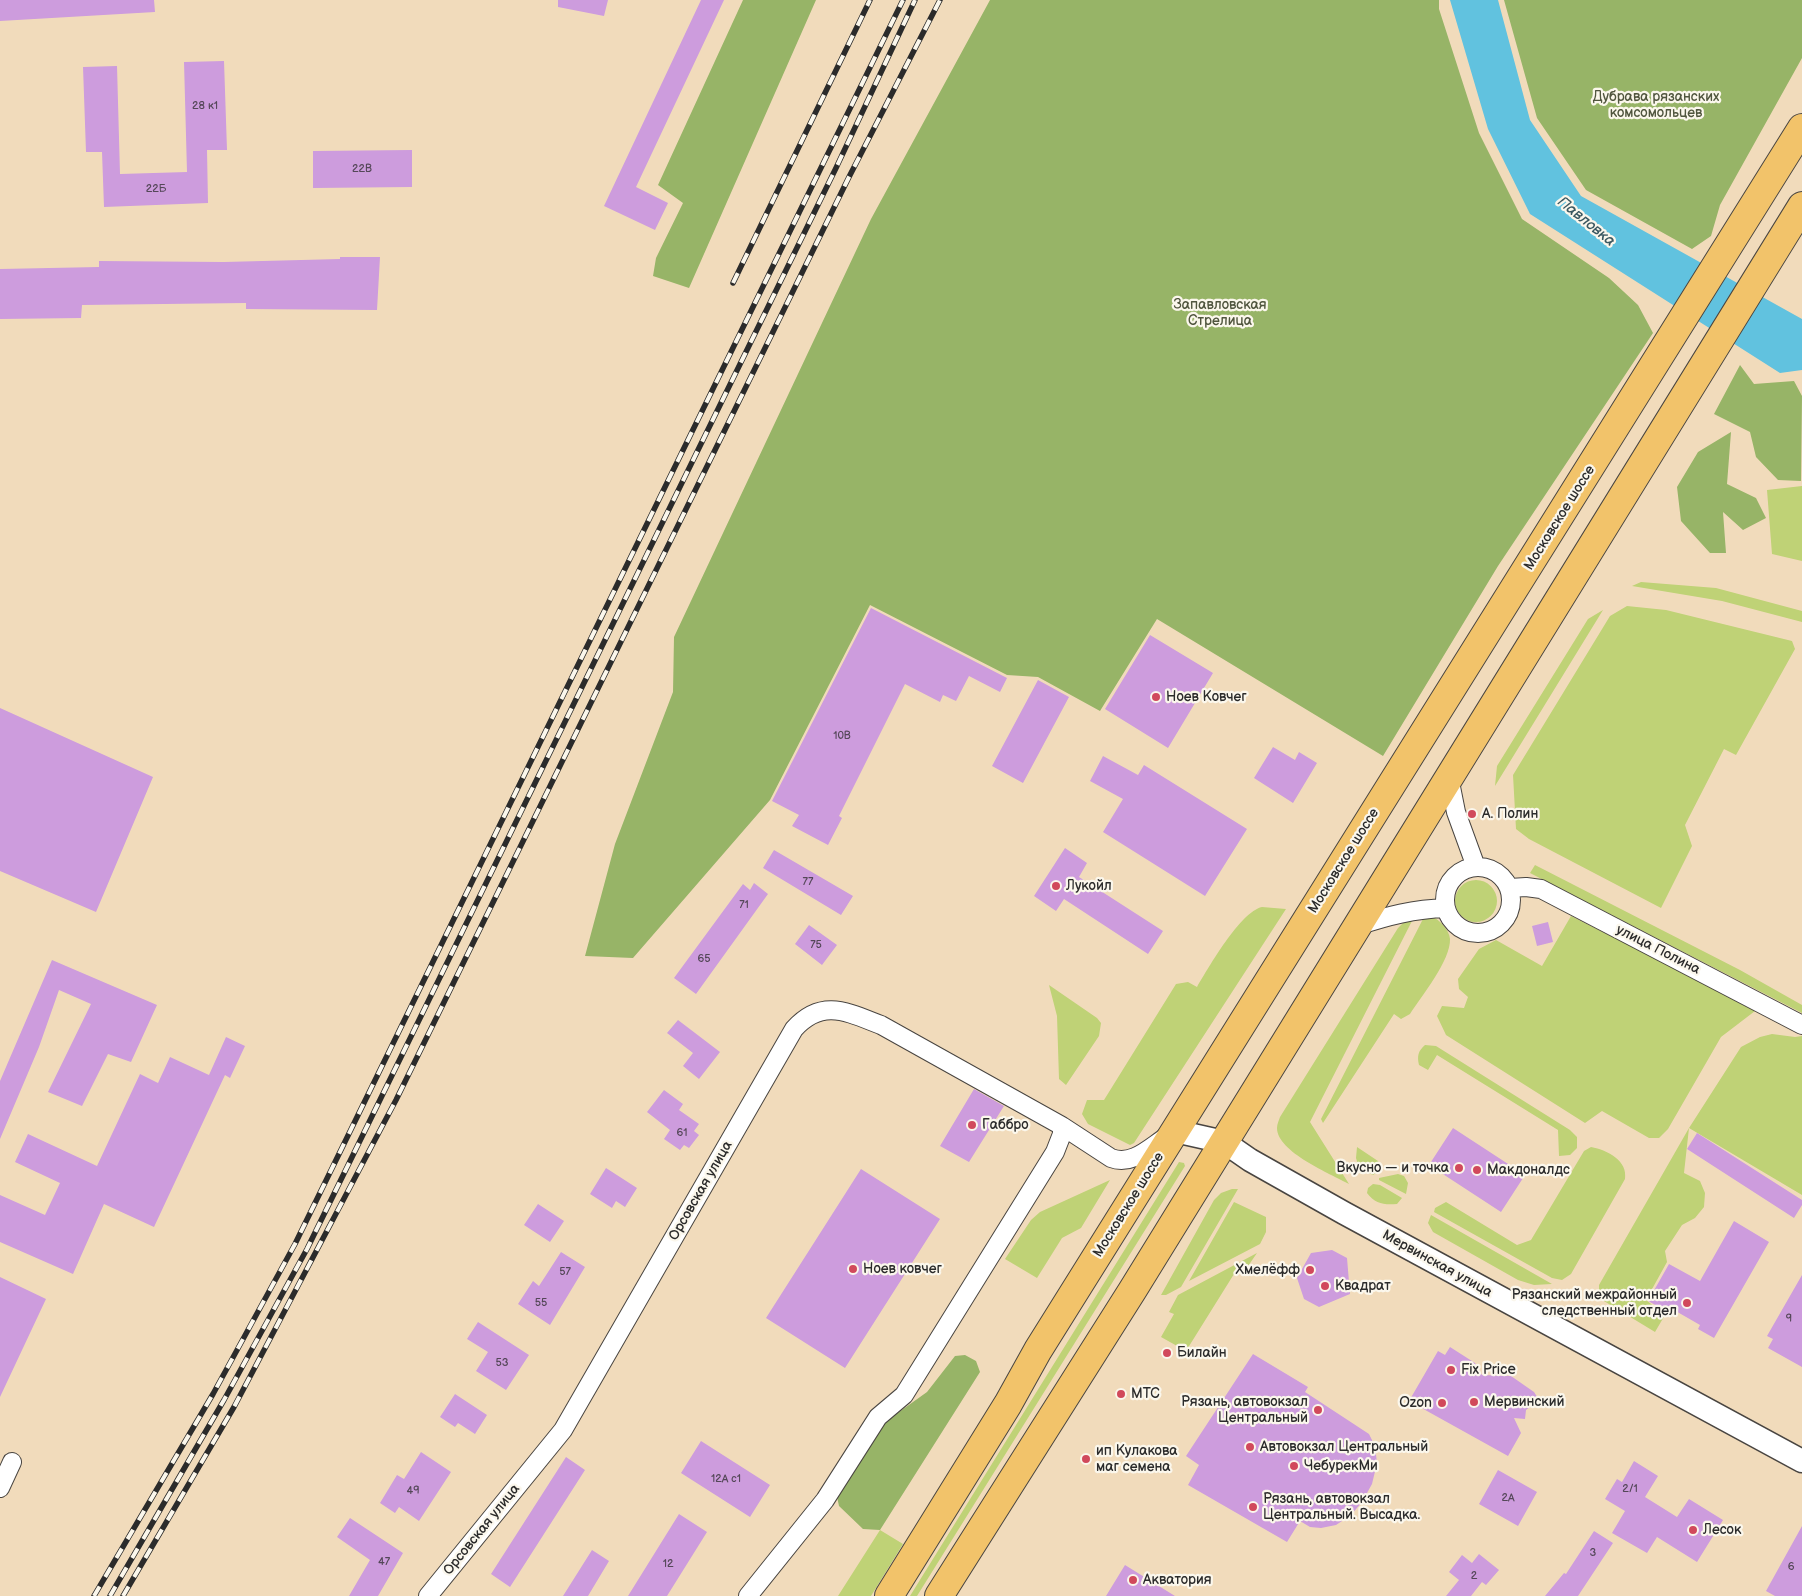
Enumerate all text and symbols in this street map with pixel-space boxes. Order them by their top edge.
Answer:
park label: Дубрава рязанских комсомольцев [1593,89,1719,121]
house number: 28 к1 [192,99,218,113]
house number: 22В [352,162,372,176]
house number: 22Б [146,182,166,196]
water label: Павловка [1554,193,1618,251]
park label: Запавловская Стрелица [1174,297,1266,330]
street label: Московское шоссе [1521,463,1599,573]
place label: Ноев Ковчег [1166,689,1247,705]
marker: Ноев Ковчег [1150,691,1162,703]
house number: 10В [833,729,851,743]
street label: Московское шоссе [1305,806,1383,916]
place label: А. Полин [1482,806,1538,822]
marker: А. Полин [1466,808,1478,820]
house number: 77 [803,875,813,889]
place label: Лукойл [1066,878,1112,894]
marker: Лукойл [1050,880,1062,892]
house number: 71 [739,898,749,912]
street label: улица Полина [1613,922,1703,978]
house number: 75 [810,938,822,952]
house number: 65 [697,952,711,966]
place label: Габбро [982,1117,1029,1133]
marker: Габбро [966,1119,978,1131]
house number: 61 [677,1126,687,1140]
street label: Орсовская улица [666,1138,736,1244]
street label: Московское шоссе [1090,1150,1168,1260]
place label: Вкусно — и точка [1336,1160,1449,1176]
marker: Вкусно — и точка [1453,1162,1465,1174]
place label: Макдоналдс [1487,1162,1570,1178]
marker: Макдоналдс [1471,1164,1483,1176]
street label: Мервинская улица [1379,1227,1495,1301]
place label: Ноев ковчег [863,1261,942,1277]
place label: Хмелёфф [1235,1262,1300,1278]
marker: Ноев ковчег [847,1263,859,1275]
marker: Хмелёфф [1304,1264,1316,1276]
house number: 57 [559,1265,571,1279]
place label: Квадрат [1335,1278,1391,1294]
marker: Квадрат [1319,1280,1331,1292]
place label: Рязанский межрайонный следственный отдел [1511,1287,1677,1320]
house number: 55 [535,1296,547,1310]
marker: Рязанский межрайонный следственный отдел [1681,1297,1693,1309]
house number: 9 [1786,1312,1792,1326]
place label: Билайн [1177,1345,1227,1361]
marker: Билайн [1161,1347,1173,1359]
house number: 53 [495,1356,509,1370]
place label: Fix Price [1461,1362,1516,1378]
marker: Fix Price [1445,1364,1457,1376]
place label: МТС [1131,1386,1160,1402]
marker: МТС [1115,1388,1127,1400]
place label: Рязань, автовокзал Центральный [1181,1394,1308,1426]
place label: Мервинский [1484,1394,1565,1410]
place label: Ozon [1399,1395,1432,1411]
marker: Мервинский [1468,1396,1480,1408]
marker: Ozon [1436,1397,1448,1409]
marker: Рязань, автовокзал Центральный [1312,1404,1324,1416]
place label: Автовокзал Центральный [1260,1439,1428,1455]
marker: Автовокзал Центральный [1244,1441,1256,1453]
place label: ип Кулакова маг семена [1096,1443,1178,1475]
marker: ип Кулакова маг семена [1080,1453,1092,1465]
place label: ЧебурекМи [1304,1458,1378,1474]
marker: ЧебурекМи [1288,1460,1300,1472]
house number: 12А с1 [711,1472,741,1486]
street label: Орсовская улица [440,1481,524,1579]
house number: 2/1 [1622,1482,1638,1496]
house number: 49 [406,1484,420,1498]
place label: Рязань, автовокзал Центральный. Высадка. [1263,1491,1420,1524]
house number: 2А [1501,1491,1515,1505]
marker: Рязань, автовокзал Центральный. Высадка. [1247,1501,1259,1513]
place label: Лесок [1703,1522,1741,1538]
marker: Лесок [1687,1524,1699,1536]
house number: 3 [1590,1546,1596,1560]
house number: 47 [378,1555,390,1569]
house number: 12 [663,1557,673,1571]
house number: 6 [1788,1560,1794,1574]
house number: 2 [1471,1569,1477,1583]
place label: Акватория [1143,1572,1212,1588]
marker: Акватория [1127,1574,1139,1586]

